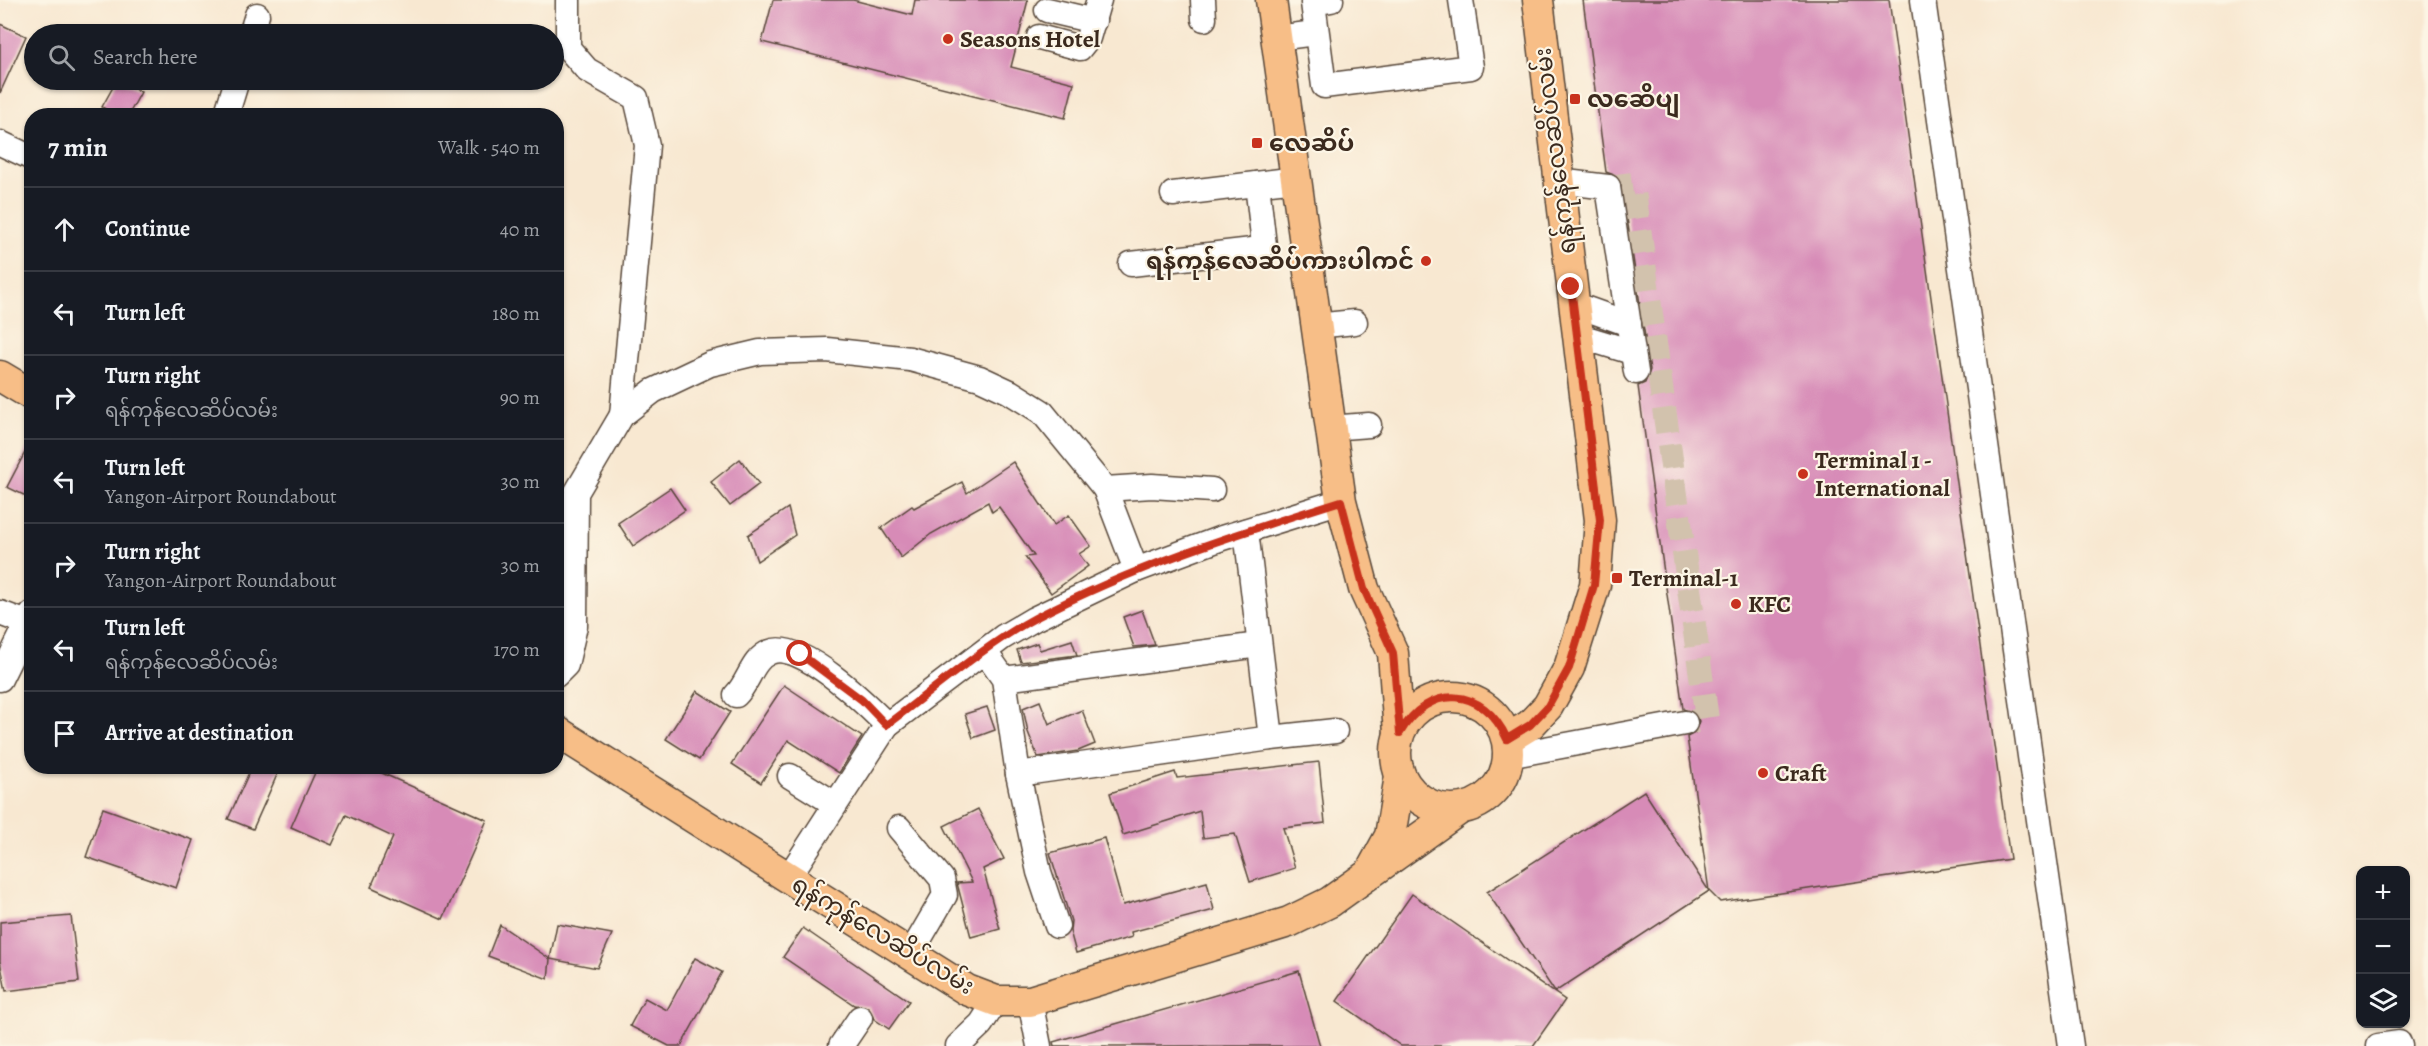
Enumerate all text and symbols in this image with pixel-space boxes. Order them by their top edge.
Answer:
place label: Seasons Hotel [960,23,1101,55]
search box [24,24,564,90]
marker: Seasons Hotel [941,32,955,46]
icon: search [45,41,78,74]
text: Search here [93,42,198,72]
street label: ရန်ကုန်လေဆိပ်လမ်း [1526,46,1587,256]
place label: လဆေိပျ [1587,83,1680,119]
marker: လဆေိပျ [1568,92,1582,106]
place label: လေဆိပ် [1269,127,1354,159]
text: 7 min [48,130,108,165]
text: Walk · 540 m [438,134,540,161]
marker: လေဆိပ် [1250,136,1264,150]
icon: ahead [48,213,81,246]
text: Continue [105,214,190,244]
text: 40 m [500,216,540,243]
place label: ရန်ကုန်လေဆိပ်ကားပါကင် [1146,245,1414,280]
marker: ရန်ကုန်လေဆိပ်ကားပါကင် [1419,254,1433,268]
route end [1557,273,1583,299]
icon: left [48,297,81,330]
text: Turn left [105,298,185,328]
text: 180 m [492,300,540,327]
text: Turn right [105,361,201,391]
icon: right [48,381,81,414]
text: 90 m [500,384,540,411]
text: ရန်ကုန်လေဆိပ်လမ်း [105,397,278,424]
place label: Terminal 1 - International [1815,444,1951,504]
text: Turn left [105,453,185,483]
icon: left [48,465,81,498]
marker: Terminal 1 - International [1796,467,1810,481]
text: 30 m [500,468,540,495]
text: Yangon-Airport Roundabout [105,483,337,510]
text: Turn right [105,537,201,567]
icon: right [48,549,81,582]
text: 30 m [500,552,540,579]
place label: Terminal-1 [1629,562,1738,594]
text: Yangon-Airport Roundabout [105,567,337,594]
marker: Terminal-1 [1610,571,1624,585]
place label: KFC [1748,588,1791,620]
marker: KFC [1729,597,1743,611]
text: Turn left [105,613,185,643]
icon: left [48,633,81,666]
text: 170 m [494,636,540,663]
route start [786,640,812,666]
text: ရန်ကုန်လေဆိပ်လမ်း [105,649,278,676]
icon: arrive [48,717,81,750]
text: Arrive at destination [105,718,294,748]
place label: Craft [1775,757,1827,789]
marker: Craft [1756,766,1770,780]
map controls [2356,866,2410,1028]
button: + [2356,866,2410,920]
street label: ရန်ကုန်လေဆိပ်လမ်း [784,868,980,1005]
button: − [2356,920,2410,974]
button: layers [2356,974,2410,1028]

